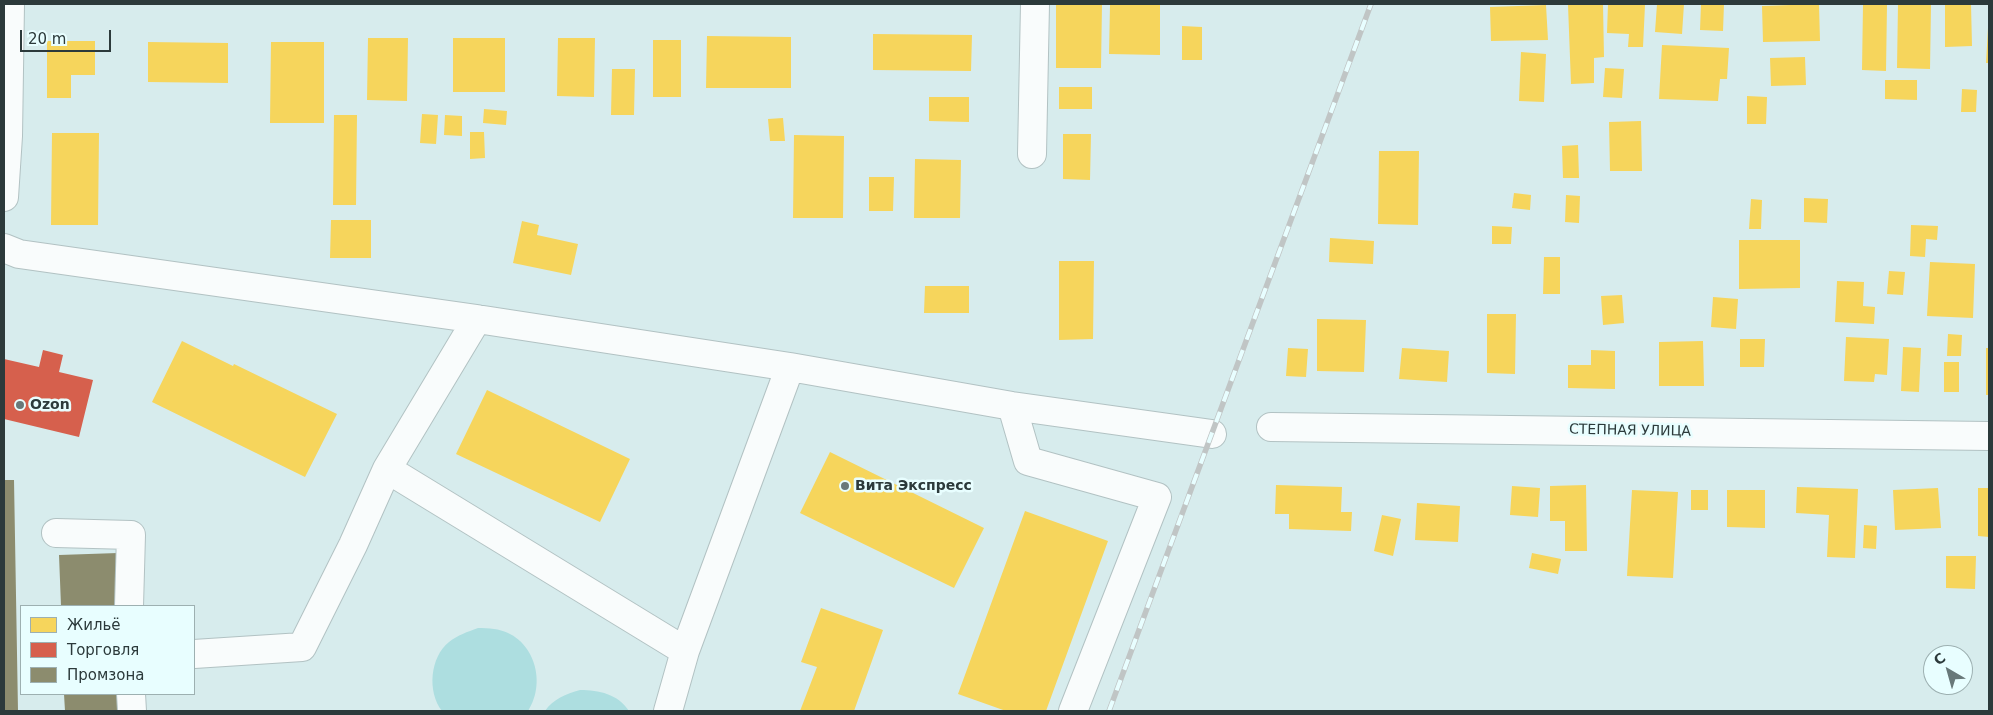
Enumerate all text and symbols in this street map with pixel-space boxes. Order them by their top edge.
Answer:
scale bar [22,20,114,52]
text: 20 m [28,30,66,48]
place label: Ozon [30,397,70,413]
marker: Ozon [14,399,26,411]
street label: СТЕПНАЯ УЛИЦА [1569,422,1691,440]
place label: Вита Экспресс [855,478,972,494]
marker: Вита Экспресс [839,480,851,492]
legend [20,605,195,695]
text: Жильё [67,616,121,634]
text: Торговля [67,641,139,659]
north arrow [1923,645,1973,695]
text: С [1930,649,1948,668]
text: Промзона [67,666,144,684]

